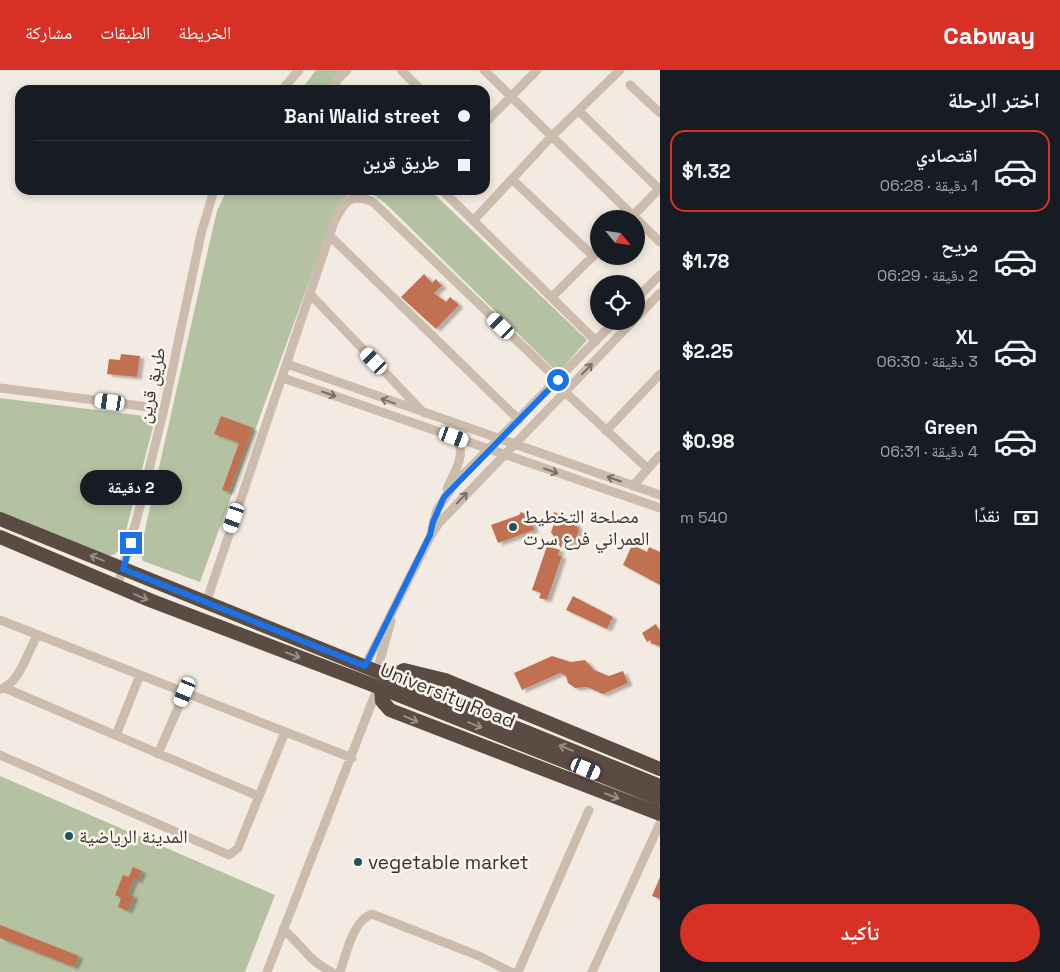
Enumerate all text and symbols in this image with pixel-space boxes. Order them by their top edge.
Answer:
text: Cabway [943,20,1035,51]
text: مشاركة [25,21,72,44]
text: الطبقات [100,21,150,44]
text: الخريطة [178,21,231,44]
text: اختر الرحلة [948,86,1040,114]
text: Bani Walid street [284,104,440,129]
text: اقتصادي [916,143,978,168]
icon: car [993,149,1038,194]
text: طريق قرين [362,150,440,175]
text: $1.32 [682,159,731,184]
text: 1 دقيقة · 06:28 [880,175,978,196]
north arrow [590,210,645,265]
map controls [590,210,645,330]
text: مريح [941,233,978,258]
icon: car [993,239,1038,284]
text: $1.78 [682,249,729,274]
text: 2 دقيقة · 06:29 [877,265,978,286]
button: locate [590,275,645,330]
car [484,310,517,342]
text: XL [955,325,978,350]
icon: car [993,329,1038,374]
text: $2.25 [682,339,733,364]
street label: طريق قرين [131,345,172,425]
car [358,345,389,377]
text: 3 دقيقة · 06:30 [876,351,978,372]
one-way arrow [581,362,593,375]
route start [547,369,569,391]
one-way arrow [320,390,336,399]
car [94,392,125,412]
one-way arrow [380,396,396,405]
text: Green [925,415,978,440]
icon: car [993,419,1038,464]
car [437,425,470,449]
text: $0.98 [682,429,734,454]
text: 4 دقيقة · 06:31 [880,441,978,462]
one-way arrow [542,467,558,476]
callout: 2 دقيقة [80,470,182,506]
one-way arrow [607,474,622,483]
text: 2 دقيقة [107,477,155,498]
one-way arrow [456,493,468,505]
car [222,501,245,535]
text: نقدًا [974,503,1000,528]
place label: مصلحة التخطيط العمراني فرع سرت [523,504,649,554]
icon: cash [1012,504,1040,532]
text: 540 m [680,507,728,528]
marker: مصلحة التخطيط العمراني فرع سرت [507,521,519,533]
route end [120,532,142,554]
one-way arrow [90,553,105,563]
one-way arrow [133,592,148,602]
one-way arrow [286,651,301,660]
street label: University Road [377,657,519,734]
car [172,675,197,709]
one-way arrow [403,714,418,724]
one-way arrow [467,721,482,731]
one-way arrow [559,742,574,752]
car [569,756,602,782]
one-way arrow [604,792,619,801]
place label: المدينة الرياضية [79,824,188,849]
marker: المدينة الرياضية [63,830,75,842]
place label: vegetable market [368,850,529,875]
marker: vegetable market [352,856,364,868]
button: تأكيد [680,904,1040,962]

